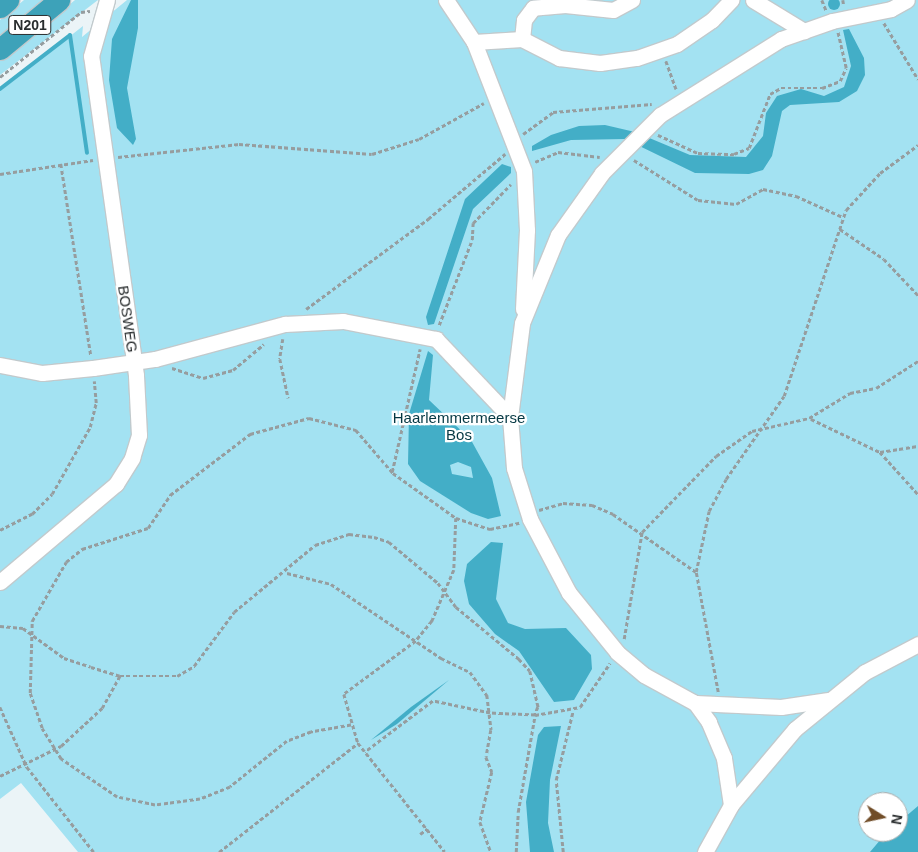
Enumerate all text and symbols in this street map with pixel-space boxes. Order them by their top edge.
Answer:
road number: N201 [8,14,52,36]
street label: BOSWEG [114,284,142,354]
park label: Haarlemmermeerse Bos [393,408,525,443]
north arrow [858,792,908,842]
text: N [888,813,906,826]

